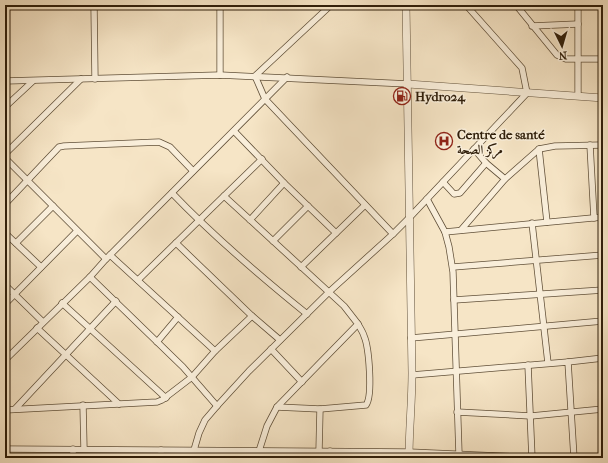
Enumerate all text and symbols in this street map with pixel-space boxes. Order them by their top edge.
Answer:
north arrow [542,26,582,66]
text: N [557,49,568,62]
fuel station icon: Hydro24 [392,86,412,106]
place label: Hydro24 [415,89,466,105]
place label: Centre de santé مركز الصحة [457,127,545,160]
hospital icon: Centre de santé مركز الصحة [434,131,454,151]

